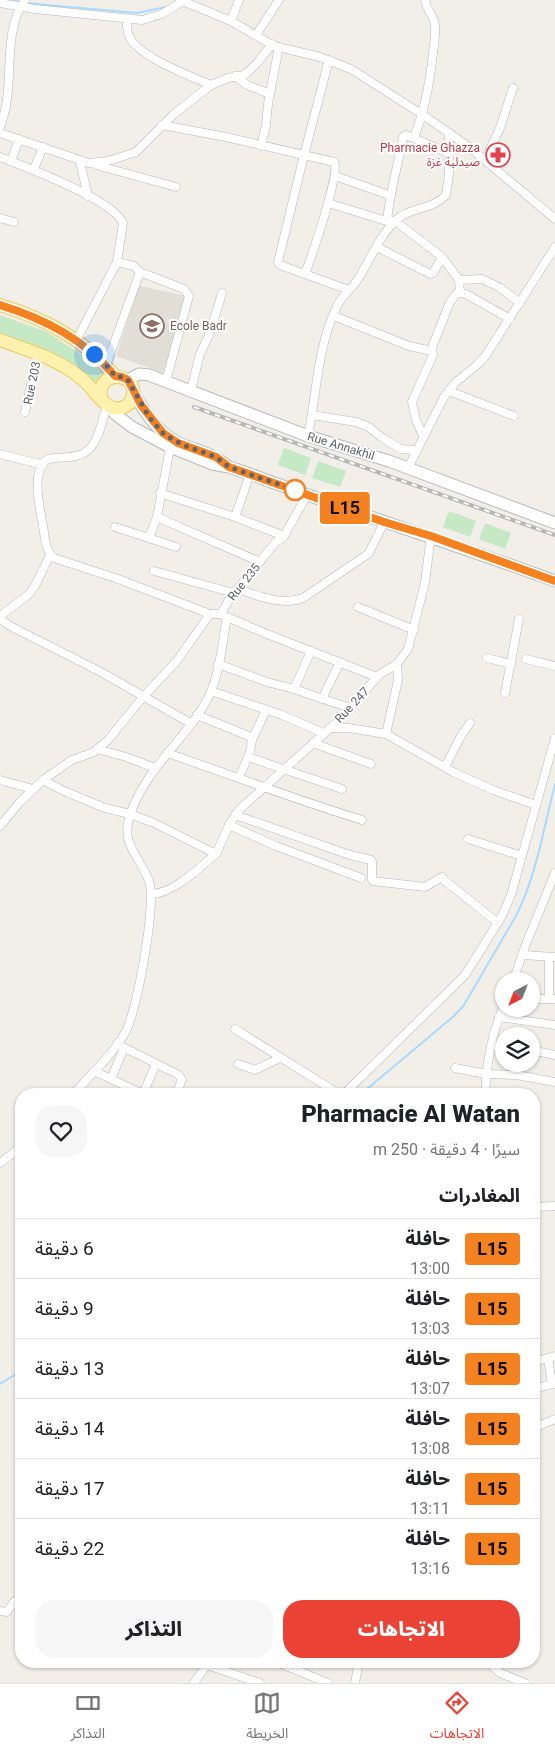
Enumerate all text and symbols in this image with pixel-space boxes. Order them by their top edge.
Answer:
place label: Pharmacie Ghazza صيدلية غزة [380,141,480,169]
pharmacy icon: Pharmacie Ghazza صيدلية غزة [485,142,511,168]
school or university icon: Ecole Badr [139,313,165,339]
place label: Ecole Badr [170,319,227,333]
your location [82,342,107,367]
street label: Rue 203 [21,360,43,406]
street label: Rue Annakhil [306,429,376,463]
unlabelled marker [284,479,306,501]
line badge: L15 [316,492,374,524]
text: L15 [330,497,360,518]
street label: Rue 235 [225,560,263,603]
street label: Rue 247 [332,684,372,726]
north arrow [495,972,540,1018]
map controls [495,972,540,1072]
button: layers [495,1027,540,1072]
text: Pharmacie Al Watan [301,1100,520,1128]
button: heart [35,1105,87,1157]
text: سيرًا · 4 دقيقة · 250 m [373,1140,520,1159]
text: المغادرات [439,1184,520,1207]
text: حافلة [405,1227,450,1250]
text: 6 دقيقة [35,1237,94,1260]
text: L15 [477,1238,508,1259]
text: 13:00 [410,1259,450,1278]
text: حافلة [405,1287,450,1310]
text: 9 دقيقة [35,1297,94,1320]
text: L15 [477,1298,508,1319]
text: 13:03 [410,1319,450,1338]
text: حافلة [405,1347,450,1370]
text: 13 دقيقة [35,1357,104,1380]
text: L15 [477,1358,508,1379]
text: 13:07 [410,1379,450,1398]
text: حافلة [405,1407,450,1430]
text: 14 دقيقة [35,1417,104,1440]
text: L15 [477,1418,508,1439]
text: 13:08 [410,1439,450,1458]
text: حافلة [405,1467,450,1490]
text: 17 دقيقة [35,1477,104,1500]
text: L15 [477,1478,508,1499]
text: 13:11 [410,1499,450,1518]
text: حافلة [405,1527,450,1550]
text: 22 دقيقة [35,1537,104,1560]
text: L15 [477,1538,508,1559]
text: 13:16 [410,1559,450,1578]
button: التذاكر [35,1600,273,1658]
button: الاتجاهات [283,1600,520,1658]
tab: التذاكر [71,1689,105,1748]
tab: الخريطة [246,1689,288,1748]
tab: الاتجاهات [430,1689,484,1748]

